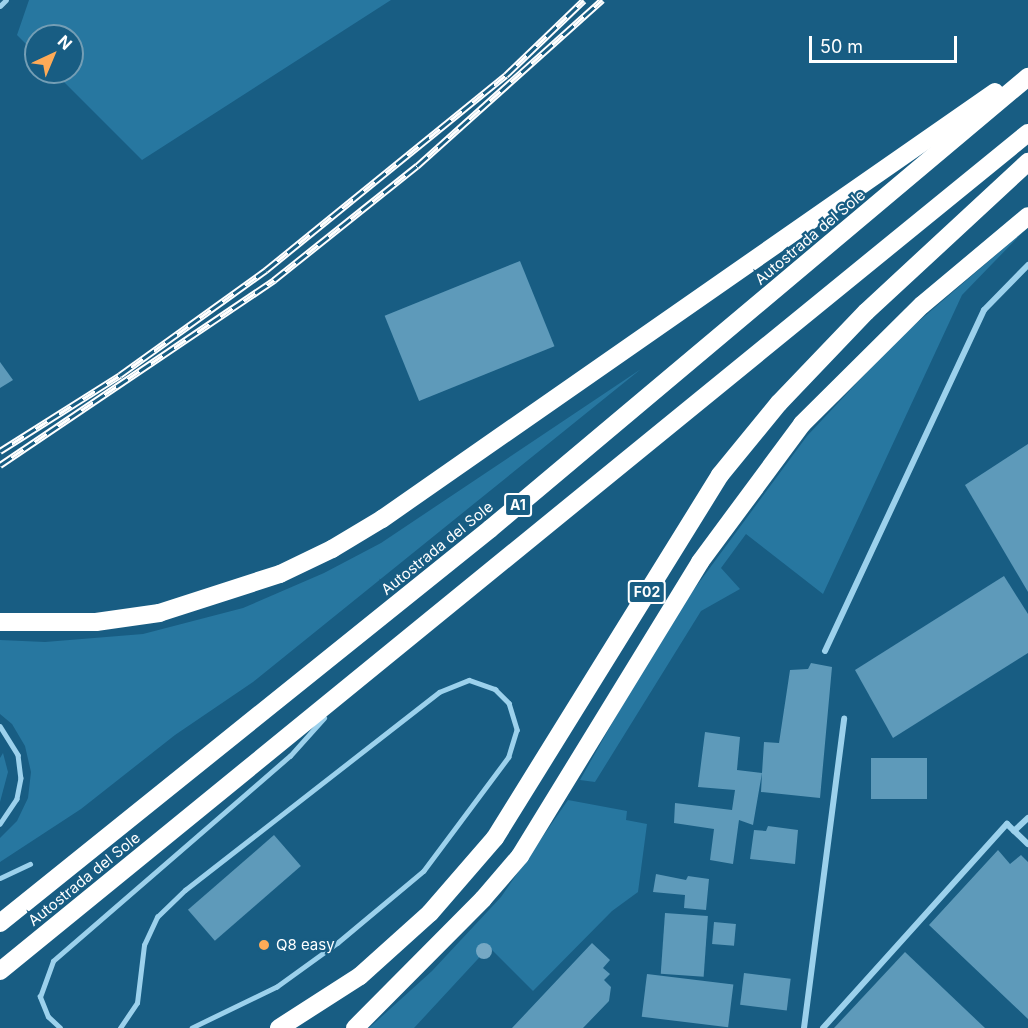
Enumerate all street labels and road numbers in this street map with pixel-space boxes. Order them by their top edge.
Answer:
street label: Autostrada del Sole [751,186,869,288]
road number: A1 [503,494,533,516]
street label: Autostrada del Sole [378,497,496,599]
road number: F02 [628,581,666,603]
street label: Autostrada del Sole [25,828,143,930]

